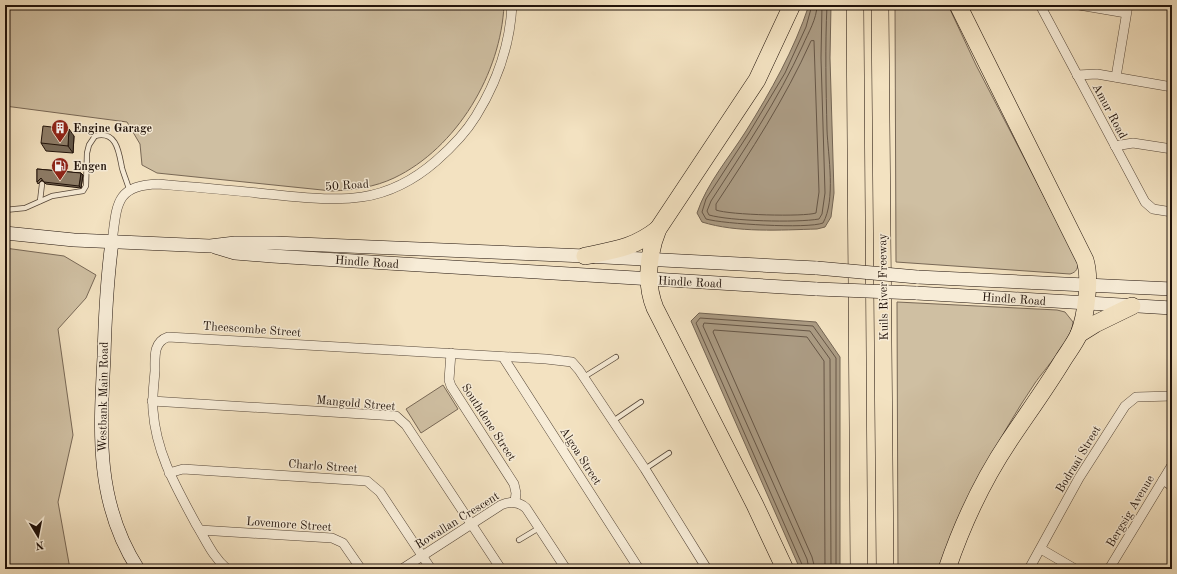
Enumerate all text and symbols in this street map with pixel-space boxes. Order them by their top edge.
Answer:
street label: Amur Road [1090,82,1129,141]
building icon: Engine Garage [50,118,70,143]
place label: Engine Garage [73,123,153,135]
fuel station icon: Engen [50,156,70,181]
place label: Engen [73,161,107,173]
street label: 50 Road [325,177,369,194]
street label: Kuils River Freeway [877,233,891,341]
street label: Hindle Road [334,255,399,271]
street label: Hindle Road [658,275,722,291]
street label: Hindle Road [981,292,1046,308]
street label: Theescombe Street [202,321,302,339]
street label: Westbank Main Road [97,342,111,452]
street label: Southdene Street [459,382,518,463]
street label: Mangold Street [316,395,396,413]
street label: Bodraai Street [1054,424,1103,495]
street label: Algoa Street [557,426,603,487]
street label: Charlo Street [288,459,358,475]
street label: Bergsig Avenue [1105,473,1157,550]
street label: Rowallan Crescent [413,490,502,552]
north arrow [18,516,58,556]
street label: Lovemore Street [246,516,332,534]
text: N [34,538,45,551]

